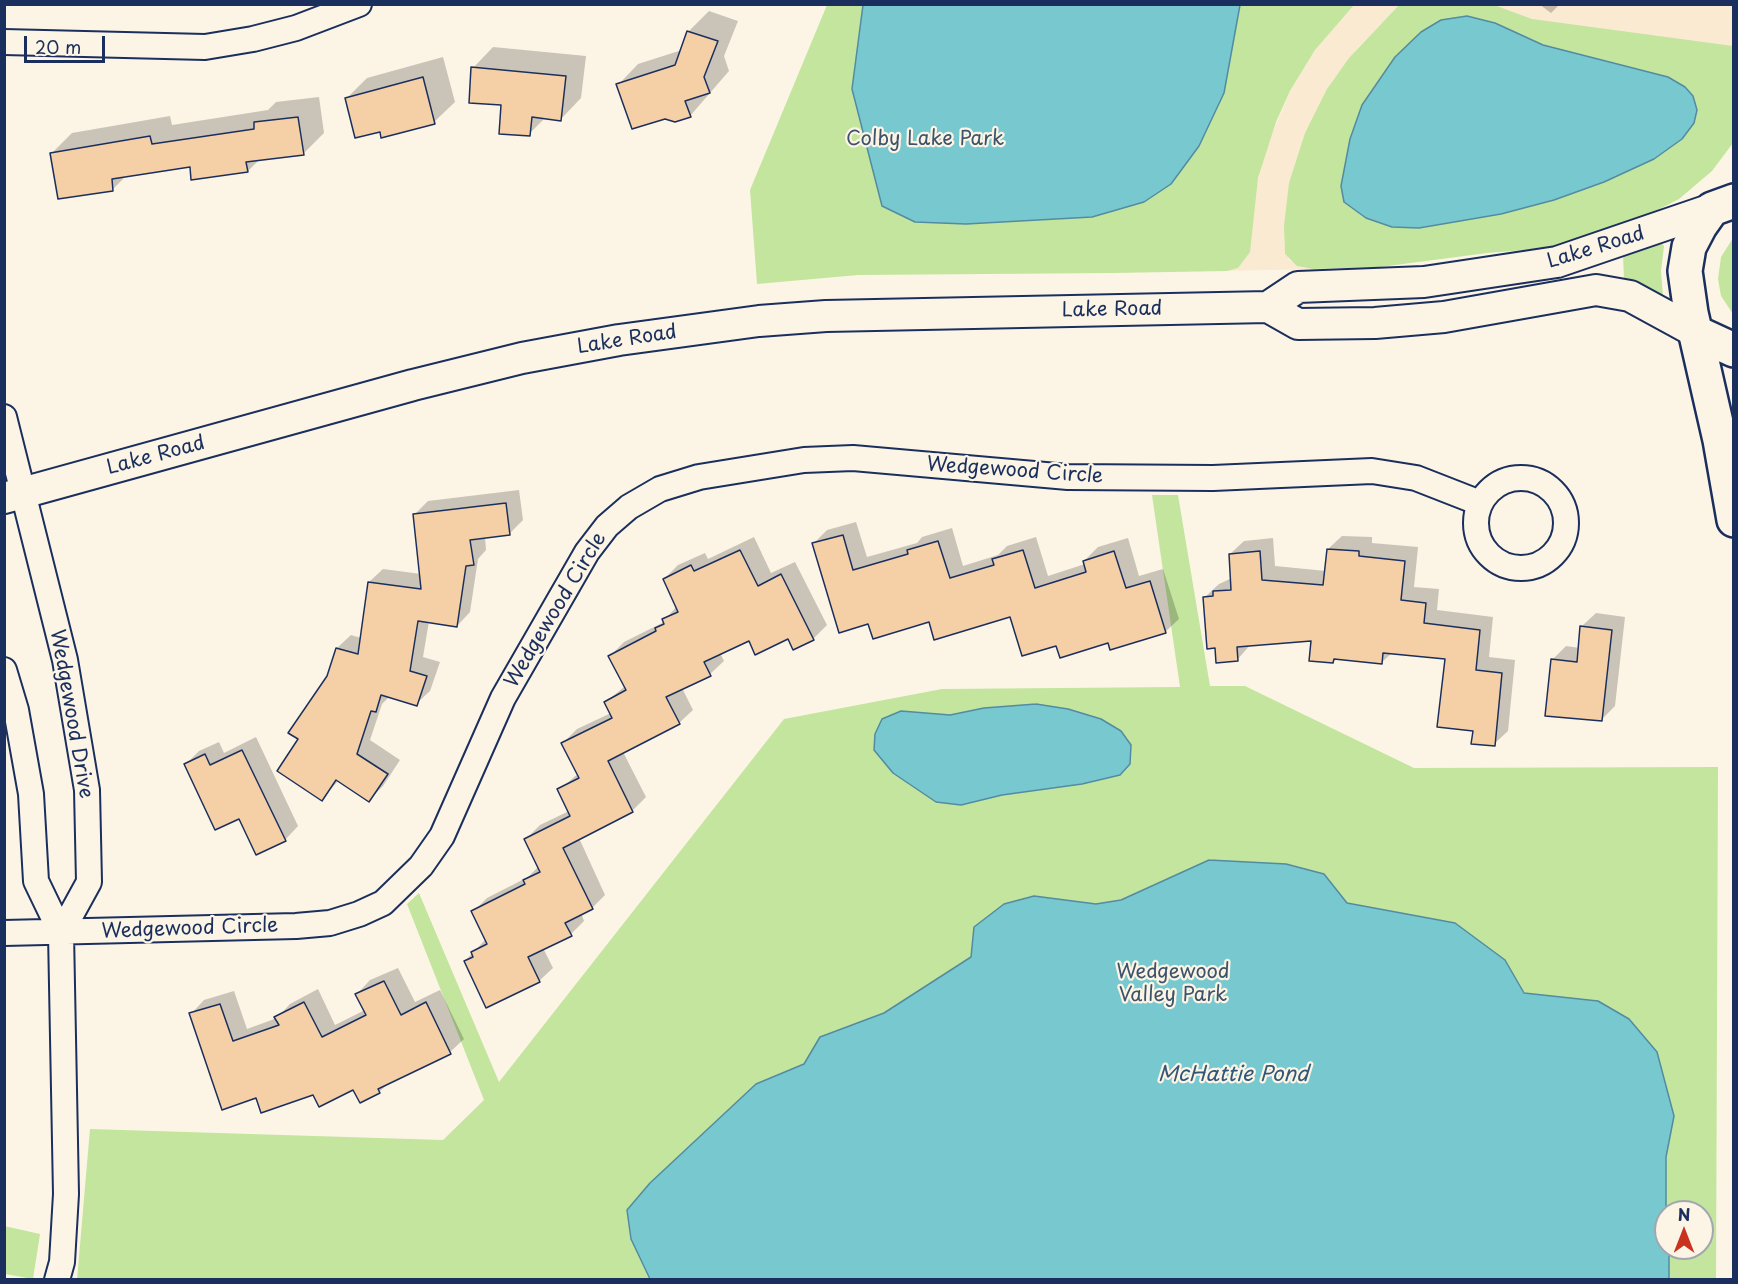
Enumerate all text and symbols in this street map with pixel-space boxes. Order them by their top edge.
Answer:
scale bar [27,24,108,62]
text: 20 m [35,33,81,60]
park label: Colby Lake Park [846,127,1004,151]
street label: Lake Road [1544,222,1648,274]
street label: Lake Road [1061,297,1163,323]
street label: Lake Road [575,320,679,360]
street label: Lake Road [104,431,208,481]
street label: Wedgewood Circle [926,453,1104,489]
street label: Wedgewood Circle [500,528,612,692]
street label: Wedgewood Drive [44,628,98,800]
street label: Wedgewood Circle [101,914,279,944]
park label: Wedgewood Valley Park [1116,960,1230,1007]
water label: McHattie Pond [1158,1062,1308,1088]
north arrow [1654,1200,1714,1260]
text: N [1678,1202,1690,1226]

